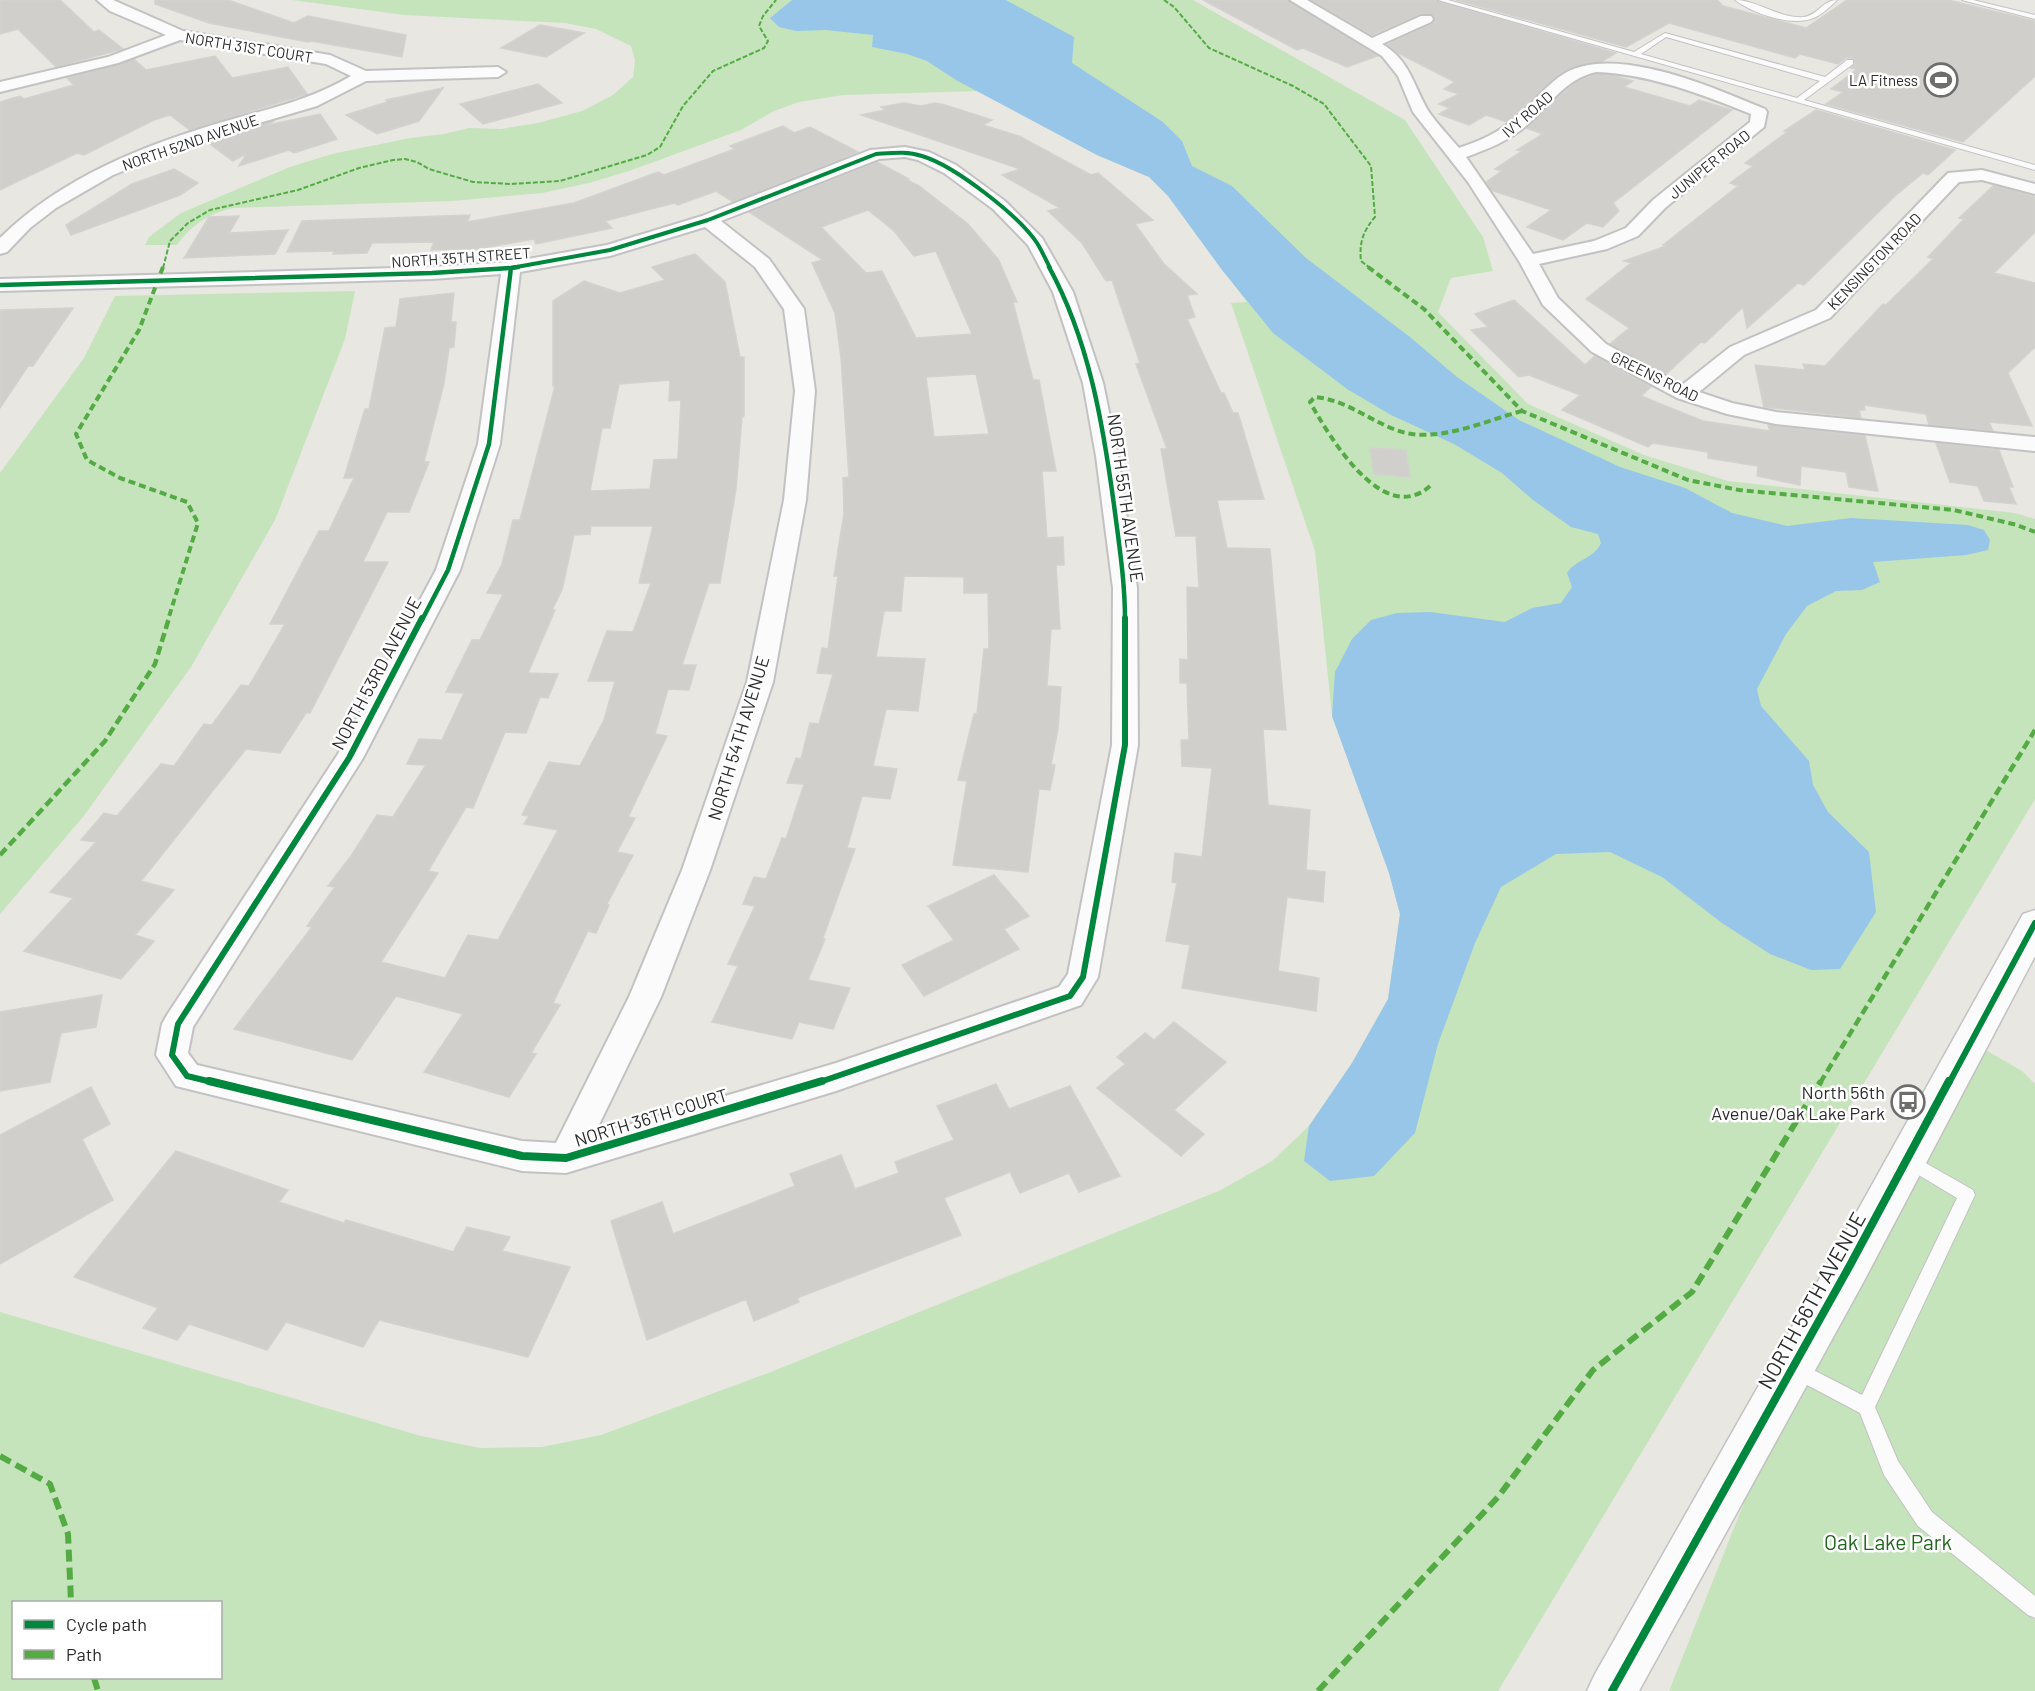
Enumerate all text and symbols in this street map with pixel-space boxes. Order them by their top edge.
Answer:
street label: NORTH 31ST COURT [184,28,314,66]
sports icon: LA Fitness [1923,62,1959,98]
place label: LA Fitness [1849,71,1918,89]
street label: IVY ROAD [1498,87,1556,141]
street label: NORTH 52ND AVENUE [119,110,261,174]
street label: JUNIPER ROAD [1665,126,1753,202]
street label: KENSINGTON ROAD [1823,209,1925,313]
street label: NORTH 35TH STREET [391,243,531,271]
street label: GREENS ROAD [1608,347,1702,405]
street label: NORTH 55TH AVENUE [1103,412,1149,584]
street label: NORTH 53RD AVENUE [326,593,426,753]
street label: NORTH 54TH AVENUE [703,653,773,823]
place label: North 56th Avenue/Oak Lake Park [1711,1081,1885,1124]
street label: NORTH 36TH COURT [572,1083,730,1151]
bus stop icon: North 56th Avenue/Oak Lake Park [1890,1084,1926,1120]
street label: NORTH 56TH AVENUE [1752,1207,1870,1393]
park label: Oak Lake Park [1824,1529,1952,1554]
legend [12,1601,222,1679]
text: Cycle path [66,1613,147,1635]
text: Path [66,1643,102,1665]

